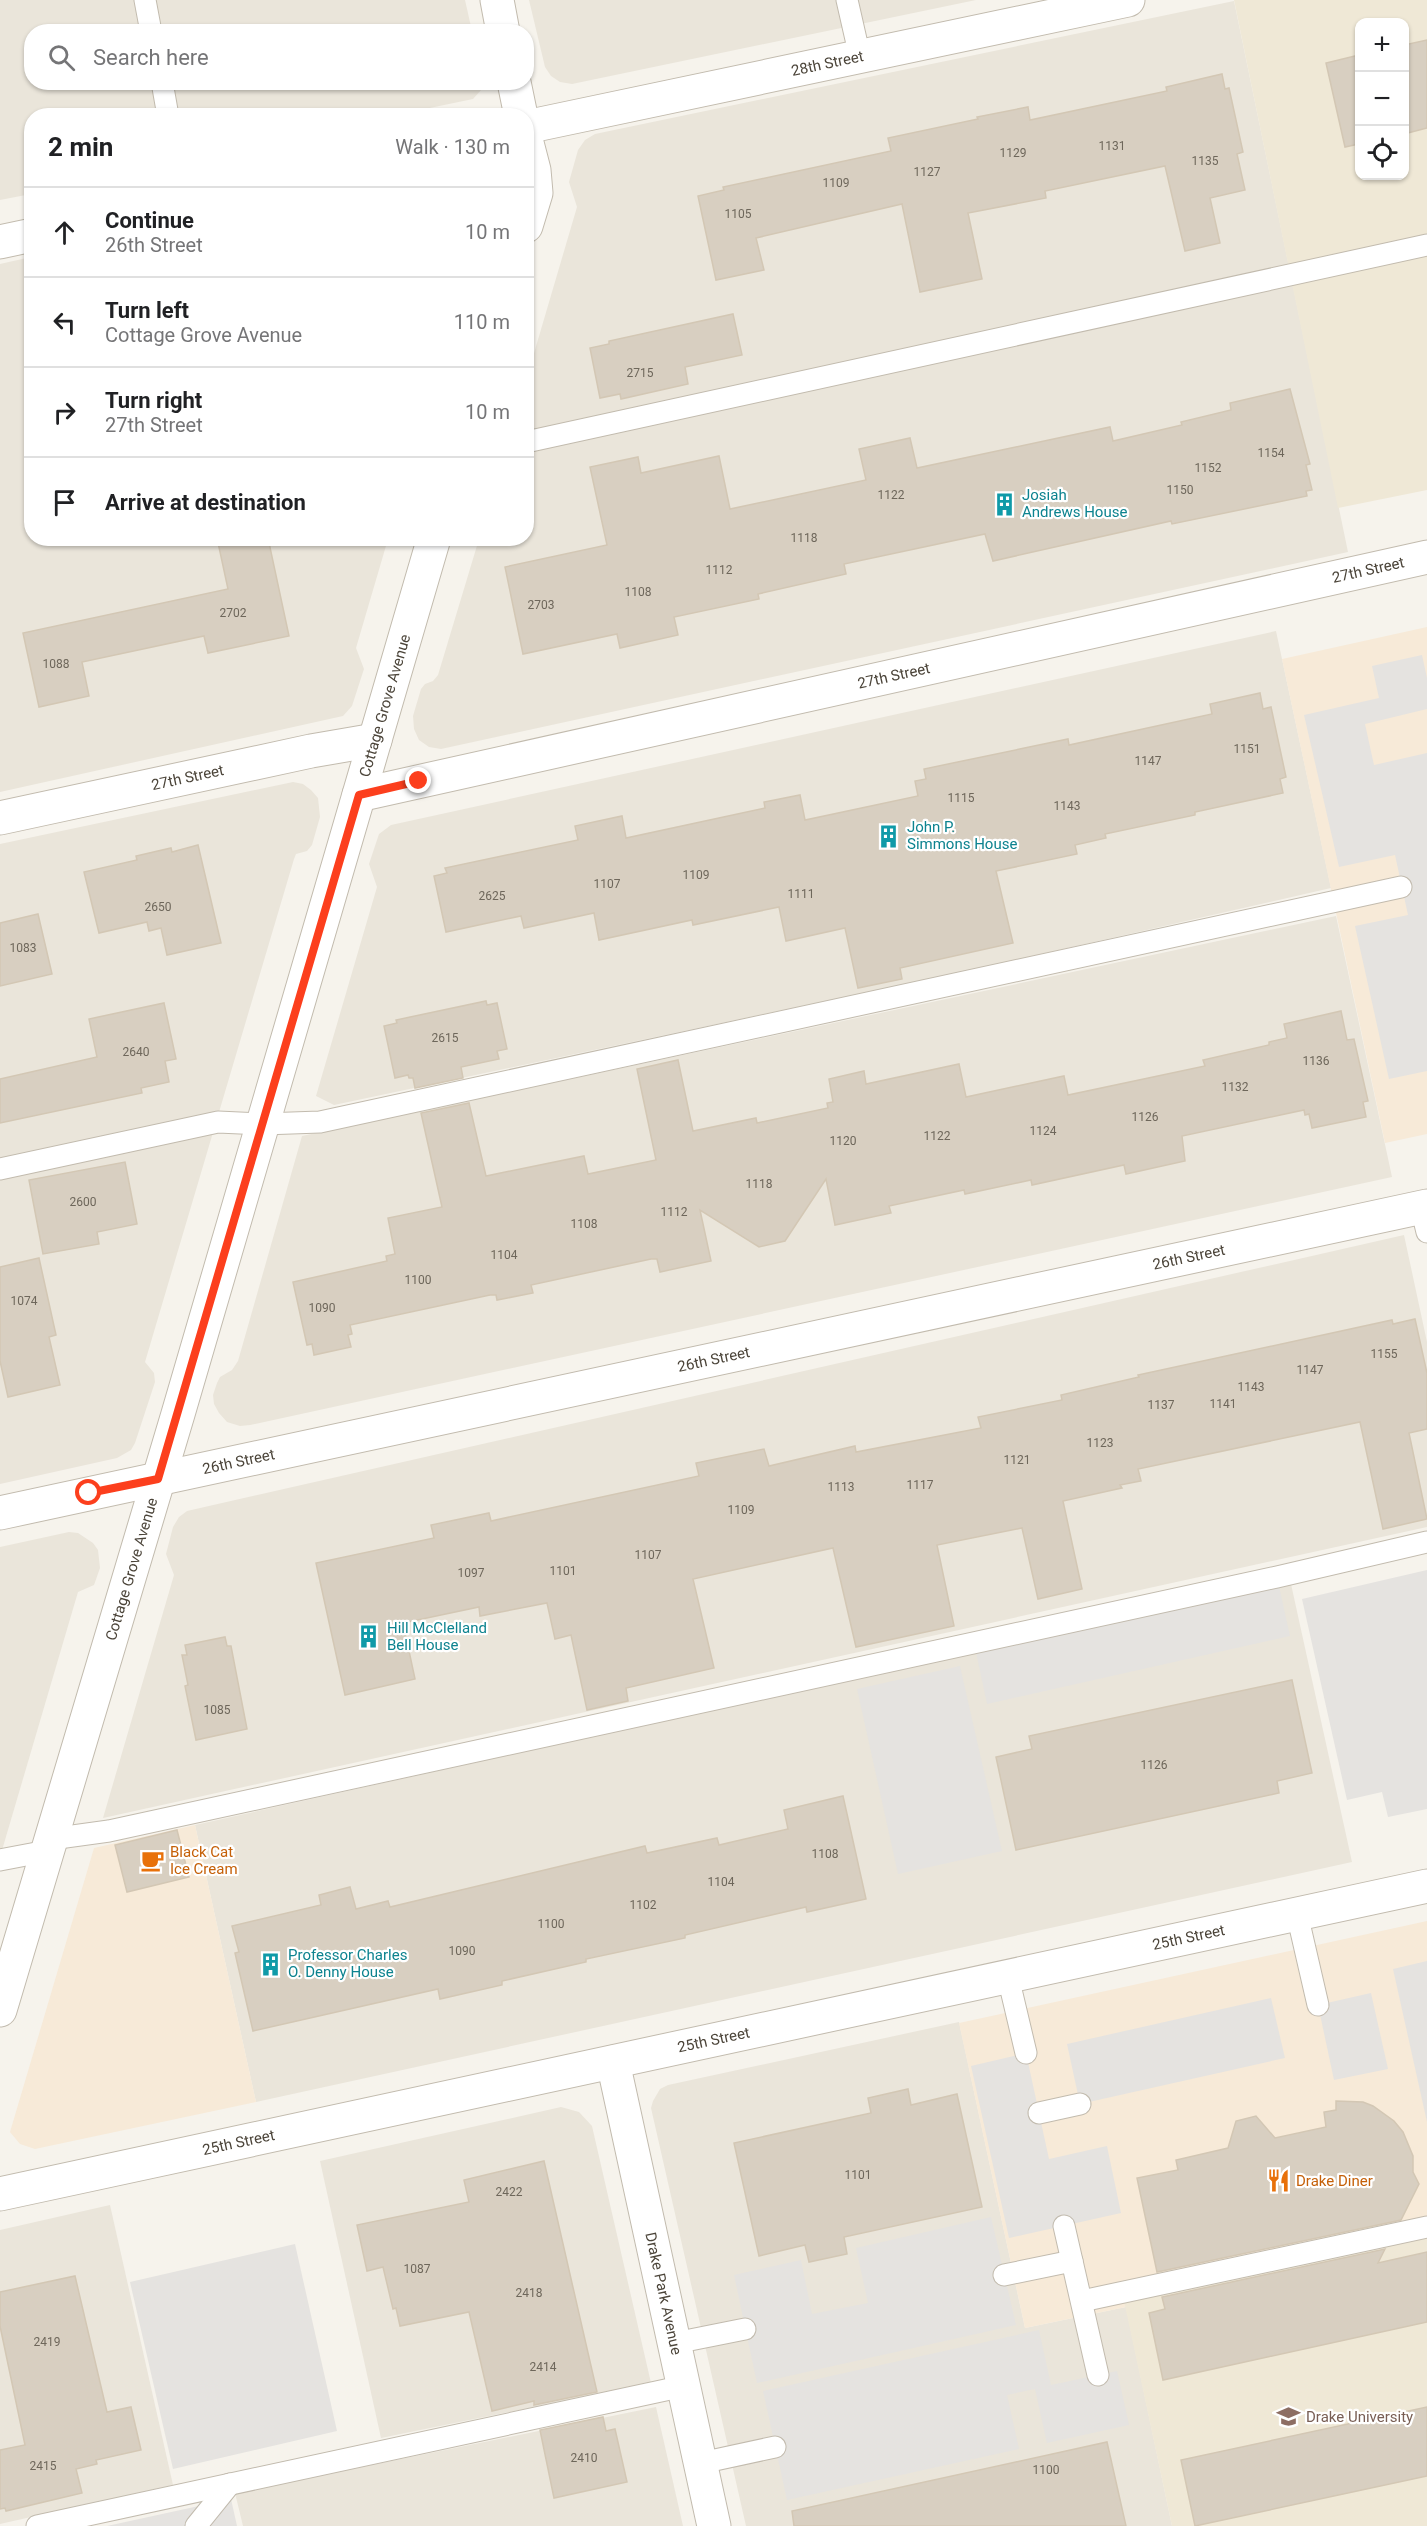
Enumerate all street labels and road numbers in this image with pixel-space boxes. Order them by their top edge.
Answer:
street label: 28th Street [790,47,865,80]
street label: 27th Street [1330,553,1406,587]
street label: Cottage Grove Avenue [356,632,414,779]
street label: 27th Street [856,659,932,693]
street label: 27th Street [150,761,226,794]
street label: 26th Street [1151,1241,1227,1274]
street label: 26th Street [676,1343,752,1376]
street label: 26th Street [201,1445,276,1478]
street label: Cottage Grove Avenue [102,1496,161,1643]
street label: 25th Street [1151,1921,1226,1954]
street label: 25th Street [676,2023,751,2057]
street label: 25th Street [201,2126,276,2159]
street label: Drake Park Avenue [641,2231,686,2357]

